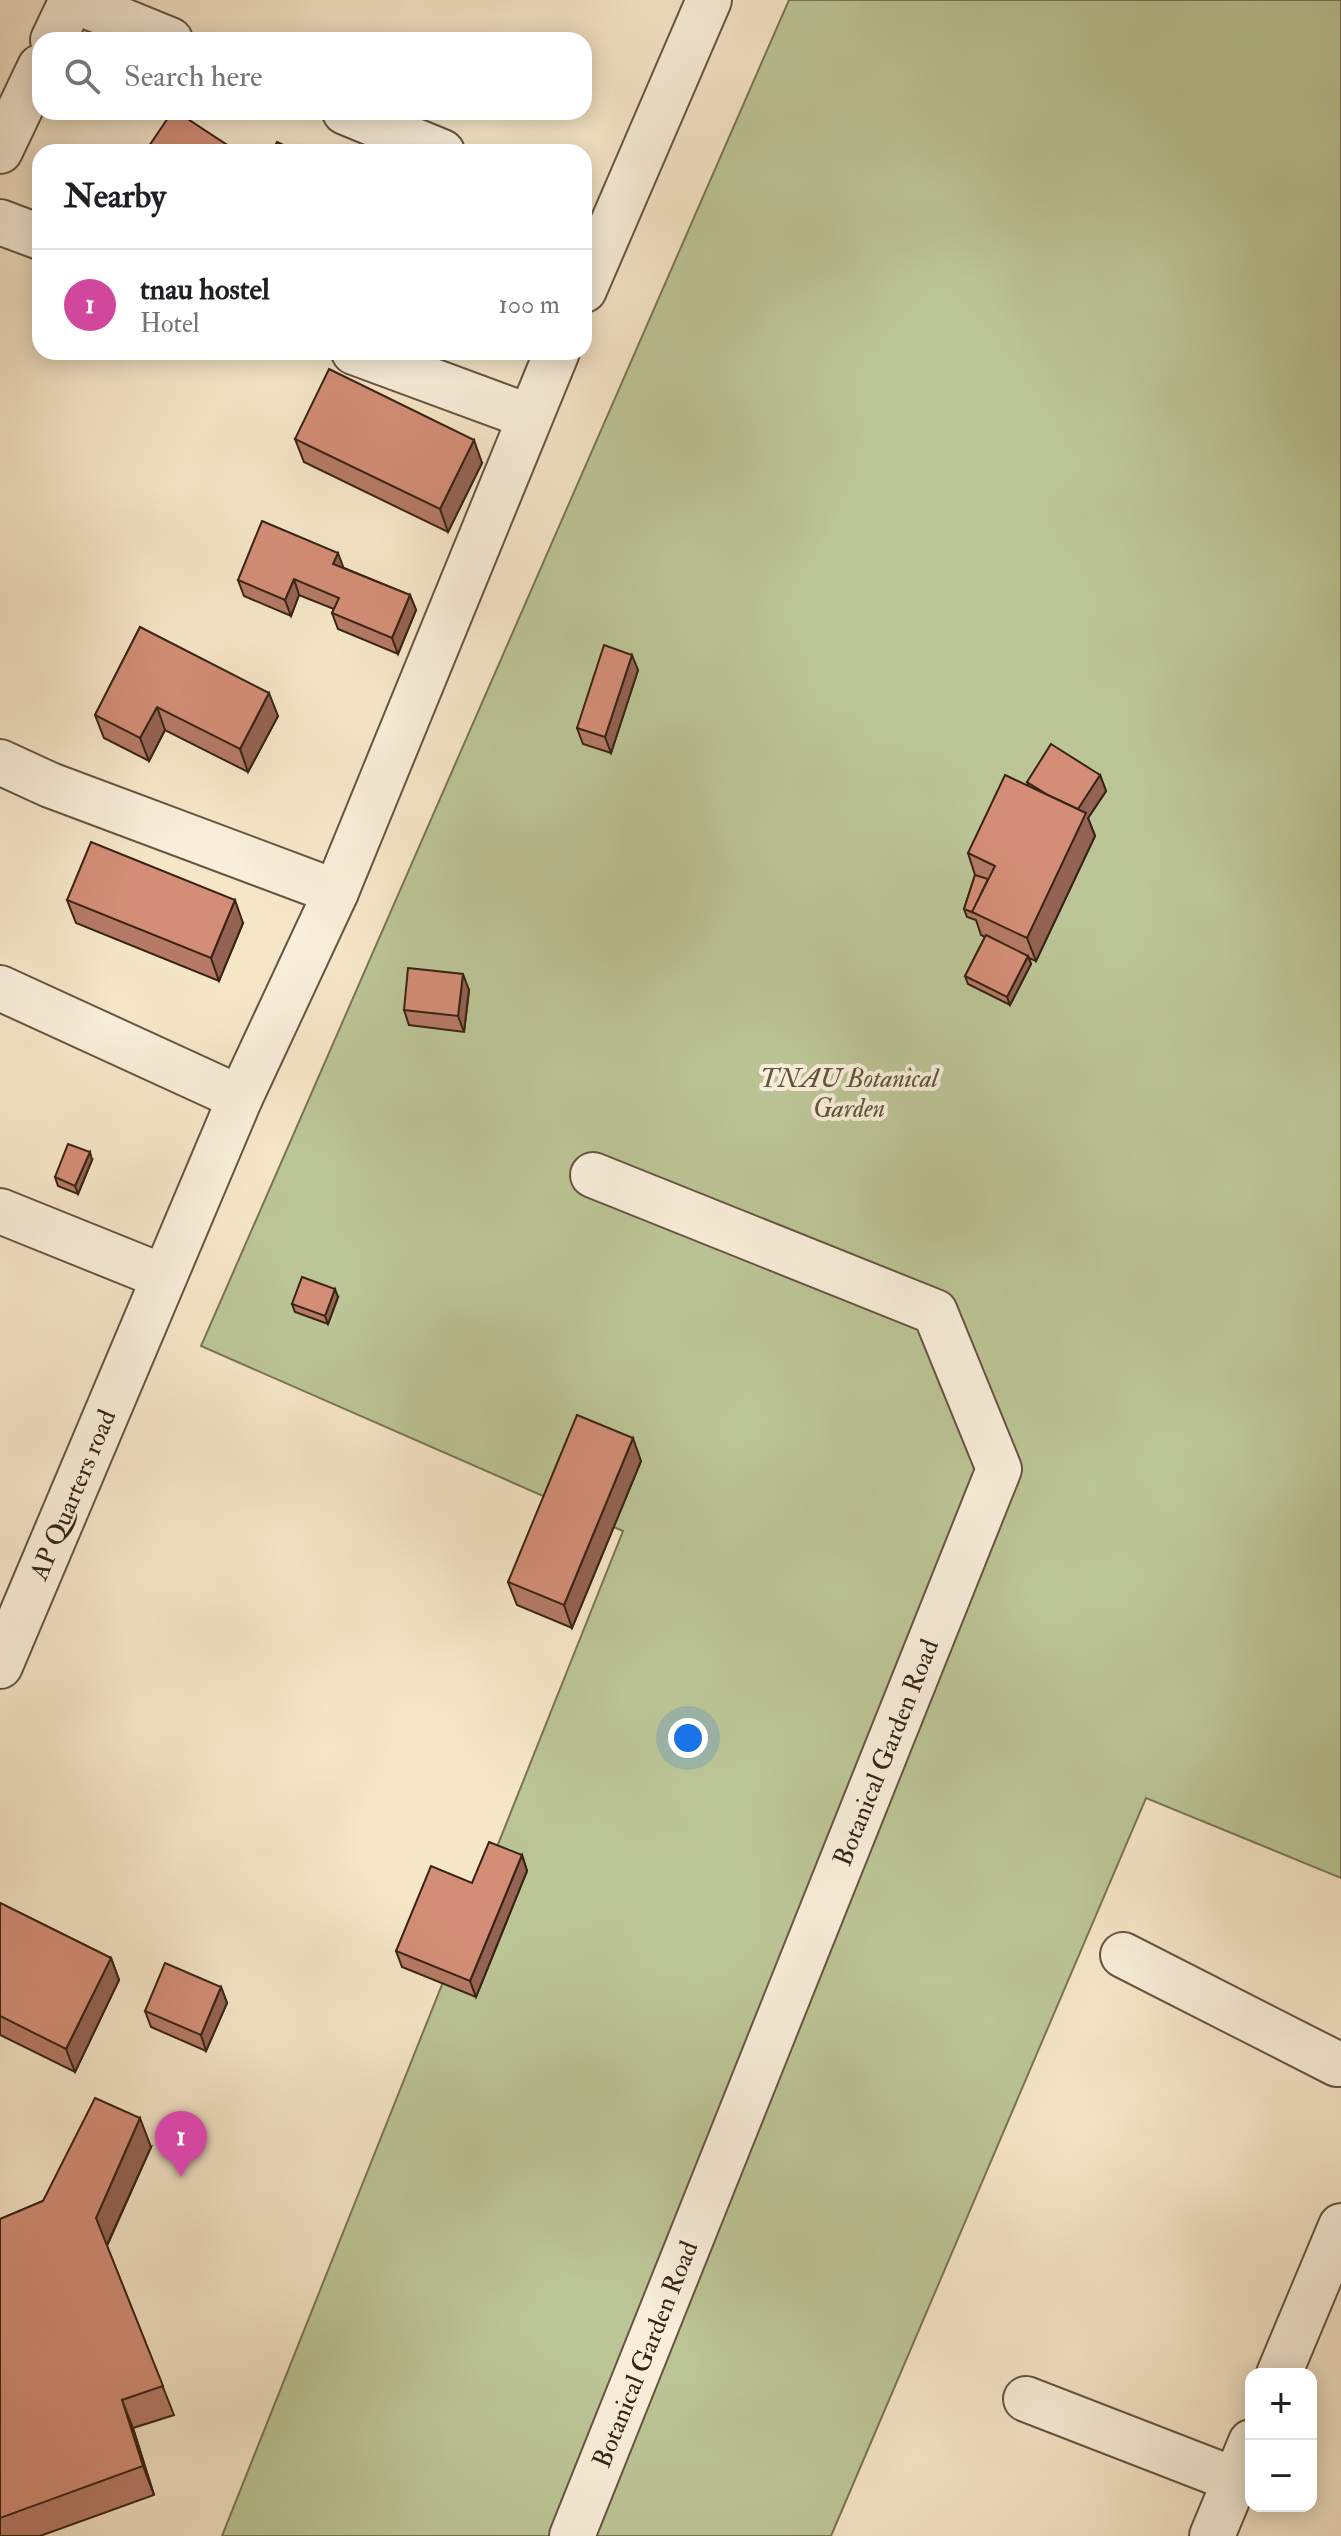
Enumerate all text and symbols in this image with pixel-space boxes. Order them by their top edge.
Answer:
search box [32,32,592,120]
icon: search [60,54,104,98]
text: Search here [124,58,263,95]
text: Nearby [64,175,166,218]
text: tnau hostel [140,271,270,308]
text: 1 [85,289,95,321]
text: 100 m [499,289,560,321]
text: Hotel [140,308,199,340]
park label: TNAU Botanical Garden [760,1063,940,1125]
street label: AP Quarters road [23,1405,124,1586]
street label: Botanical Garden Road [827,1635,946,1871]
your location [668,1718,708,1758]
pin: 1 [155,2111,207,2177]
street label: Botanical Garden Road [586,2236,706,2472]
map controls [1245,2368,1317,2512]
button: + [1245,2368,1317,2440]
button: − [1245,2440,1317,2512]

